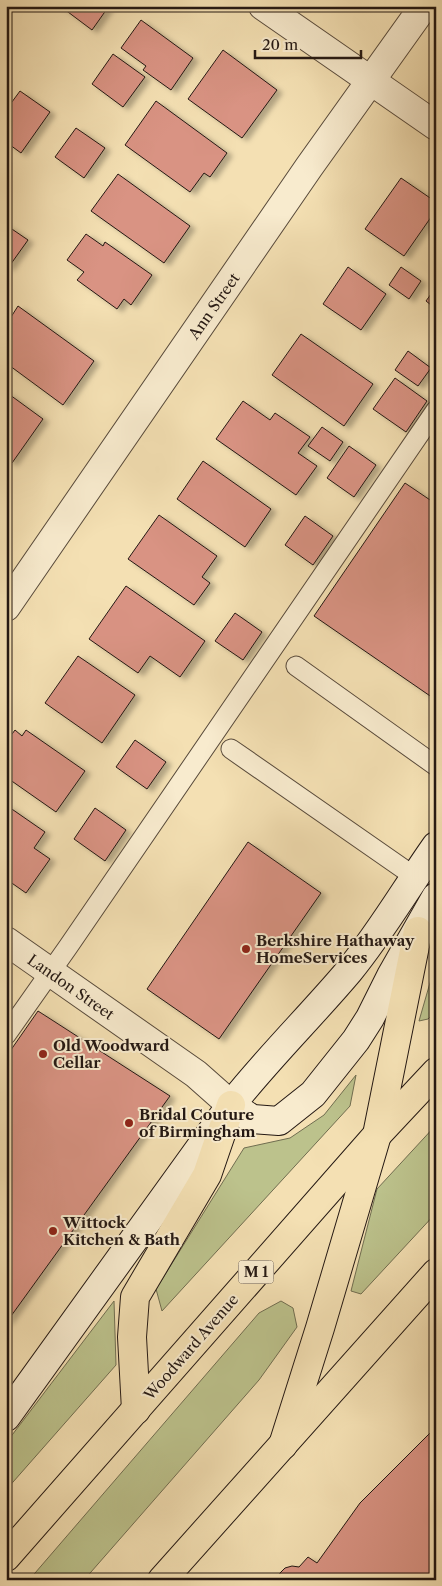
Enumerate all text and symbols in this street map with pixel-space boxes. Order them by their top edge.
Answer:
scale bar [255,28,361,60]
text: 20 m [262,35,298,54]
street label: Ann Street [184,269,244,344]
place label: Berkshire Hathaway HomeServices [256,931,415,967]
marker: Berkshire Hathaway HomeServices [240,943,252,955]
street label: Landon Street [24,950,119,1024]
place label: Old Woodward Cellar [53,1036,170,1072]
marker: Old Woodward Cellar [37,1048,49,1060]
place label: Bridal Couture of Birmingham [139,1105,256,1141]
marker: Bridal Couture of Birmingham [123,1117,135,1129]
place label: Wittock Kitchen & Bath [62,1213,181,1249]
marker: Wittock Kitchen & Bath [47,1225,59,1237]
road number: M 1 [238,1260,274,1284]
street label: Woodward Avenue [139,1290,242,1405]

